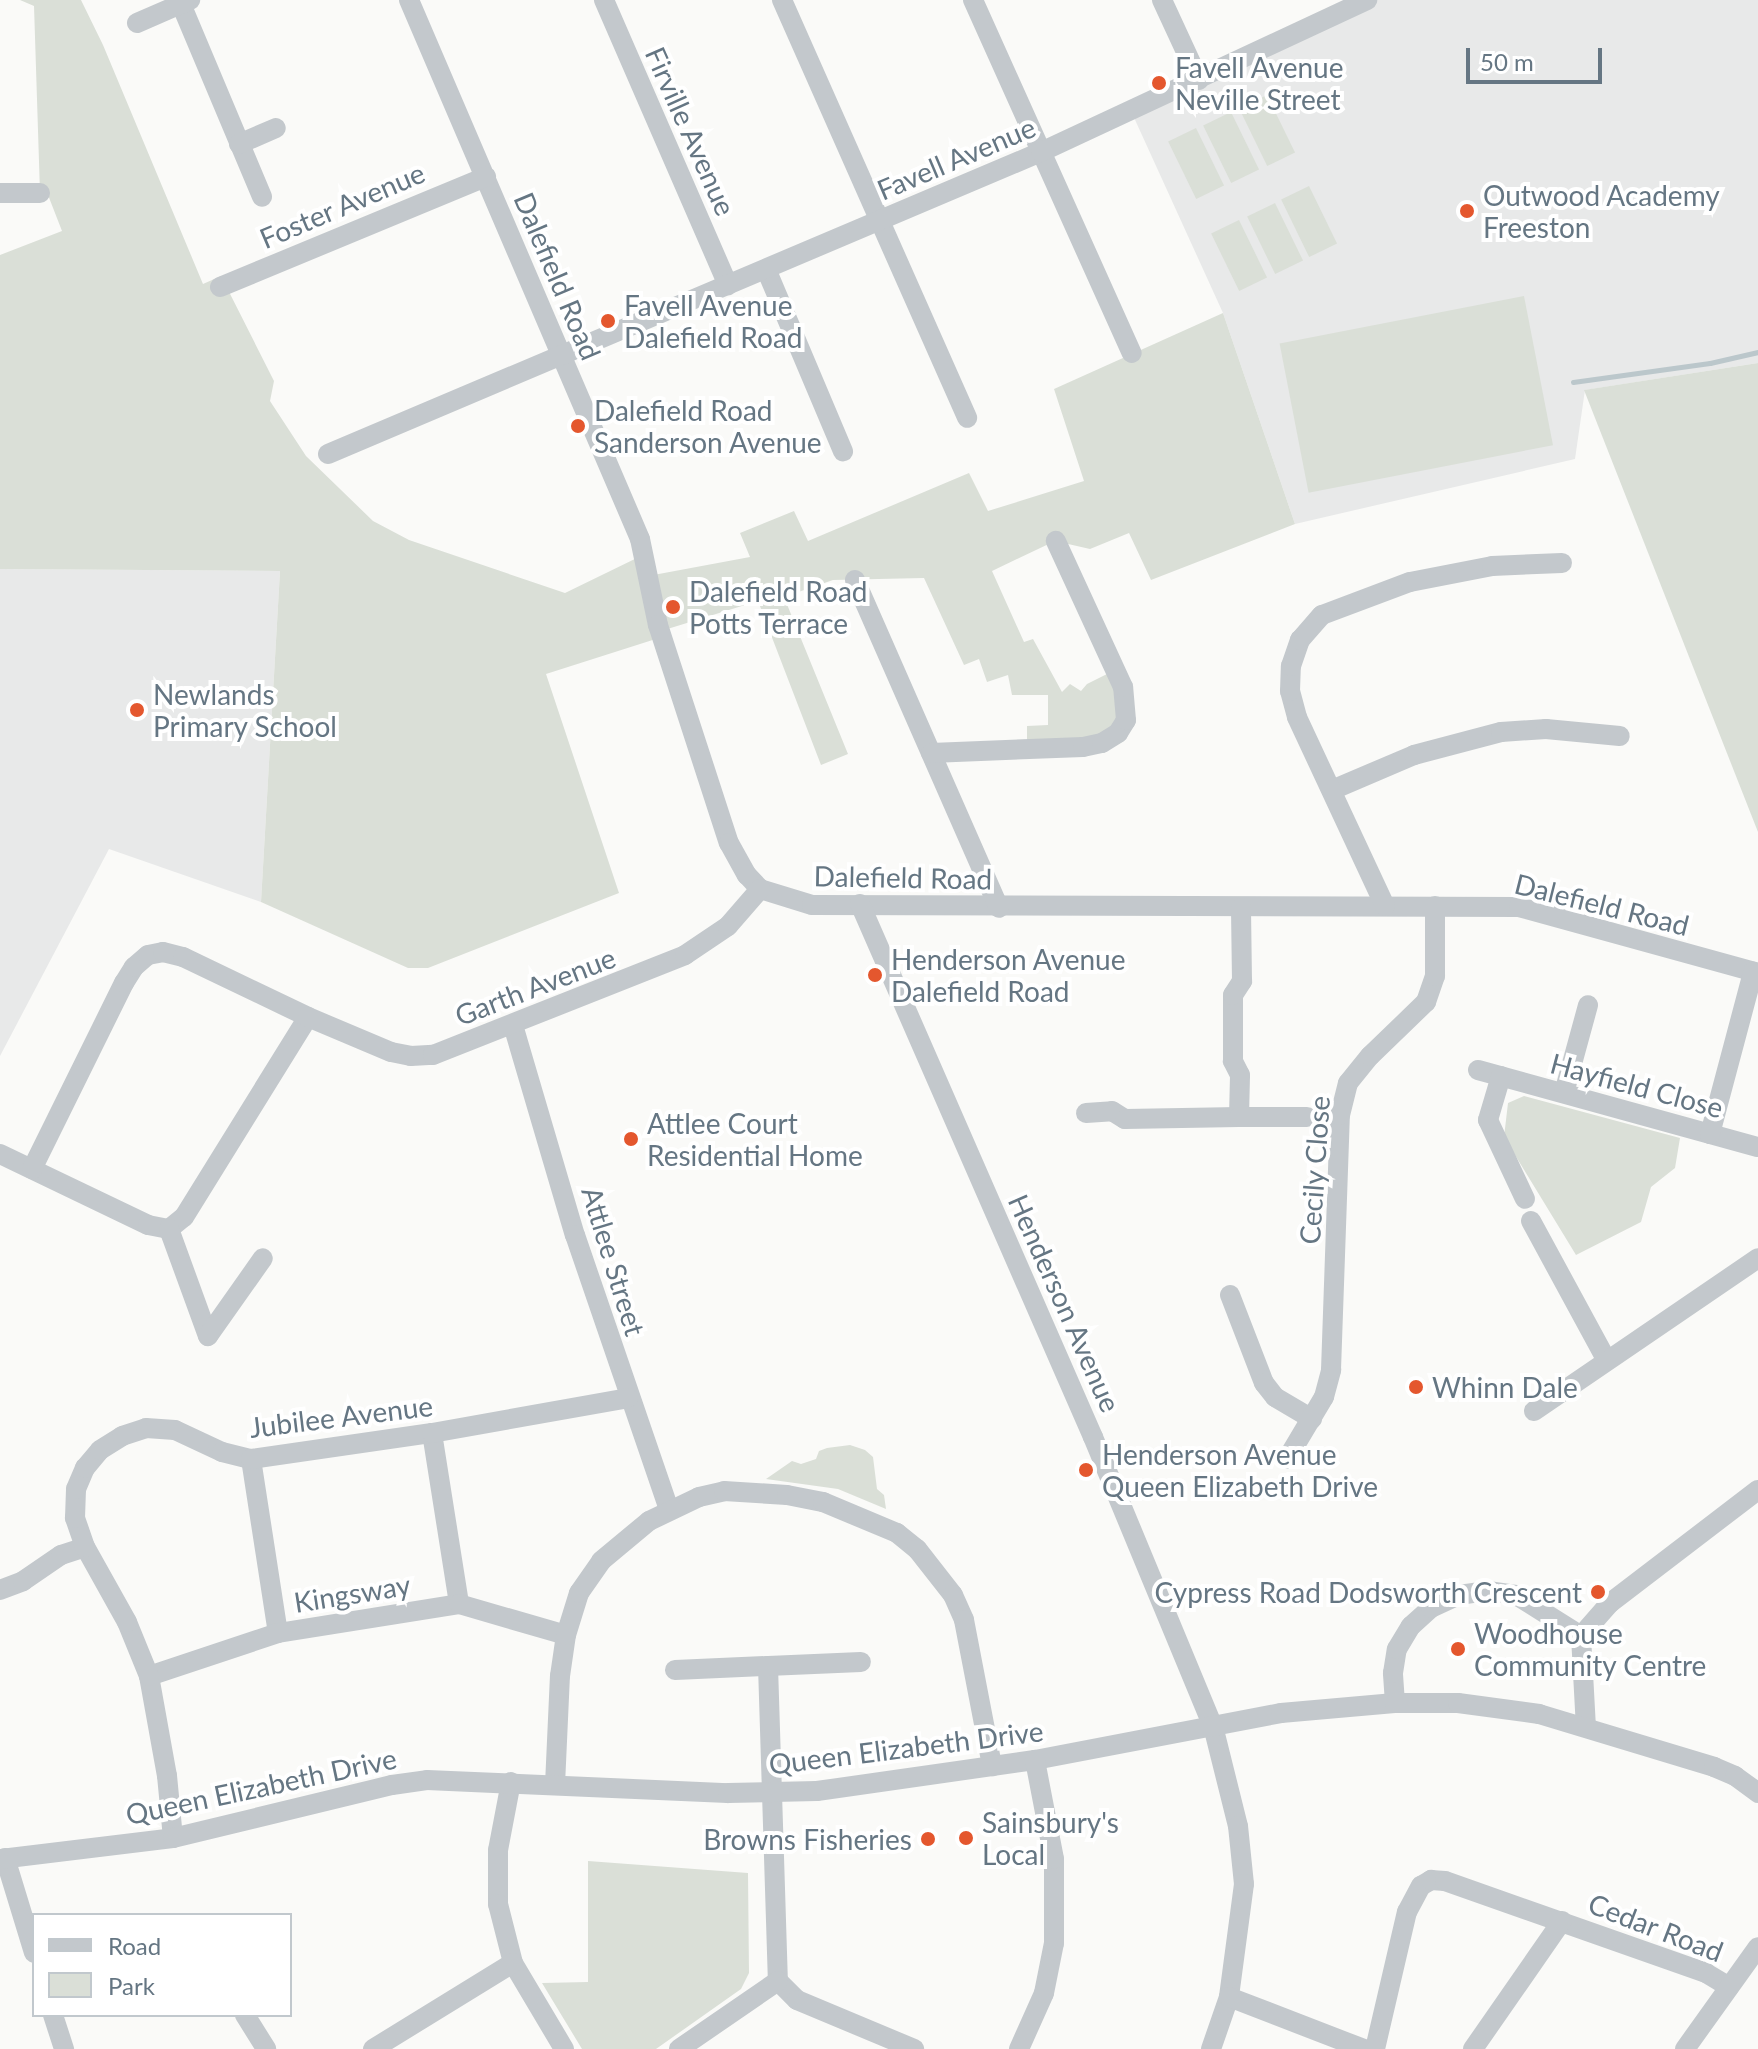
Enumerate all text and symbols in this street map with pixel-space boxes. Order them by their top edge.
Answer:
scale bar [1470,32,1606,82]
street label: Firville Avenue [639,41,743,221]
text: 50 m [1480,47,1534,76]
place label: Favell Avenue Neville Street [1175,50,1344,116]
marker: Favell Avenue Neville Street [1150,74,1168,92]
street label: Favell Avenue [871,109,1041,207]
street label: Foster Avenue [254,155,430,255]
place label: Outwood Academy Freeston [1483,178,1721,244]
street label: Dalefield Road [508,187,608,365]
marker: Outwood Academy Freeston [1458,202,1476,220]
place label: Favell Avenue Dalefield Road [624,288,802,354]
marker: Favell Avenue Dalefield Road [599,312,617,330]
place label: Dalefield Road Sanderson Avenue [594,393,823,459]
marker: Dalefield Road Sanderson Avenue [569,417,587,435]
place label: Dalefield Road Potts Terrace [689,574,867,640]
marker: Dalefield Road Potts Terrace [664,598,682,616]
place label: Newlands Primary School [153,677,338,743]
marker: Newlands Primary School [128,701,146,719]
street label: Dalefield Road [813,859,993,895]
street label: Dalefield Road [1511,866,1693,942]
street label: Garth Avenue [450,940,620,1032]
place label: Henderson Avenue Dalefield Road [891,942,1126,1008]
marker: Henderson Avenue Dalefield Road [866,966,884,984]
street label: Hayfield Close [1547,1046,1727,1124]
street label: Cecily Close [1292,1094,1336,1246]
place label: Attlee Court Residential Home [647,1106,863,1172]
marker: Attlee Court Residential Home [622,1130,640,1148]
street label: Attlee Street [575,1182,653,1340]
street label: Henderson Avenue [1002,1189,1128,1417]
place label: Whinn Dale [1432,1370,1578,1404]
marker: Whinn Dale [1407,1378,1425,1396]
street label: Jubilee Avenue [247,1388,435,1444]
place label: Henderson Avenue Queen Elizabeth Drive [1102,1437,1378,1503]
marker: Henderson Avenue Queen Elizabeth Drive [1077,1461,1095,1479]
street label: Kingsway [291,1567,413,1619]
place label: Cypress Road Dodsworth Crescent [1155,1575,1582,1609]
marker: Cypress Road Dodsworth Crescent [1589,1583,1607,1601]
place label: Woodhouse Community Centre [1474,1616,1707,1682]
marker: Woodhouse Community Centre [1449,1640,1467,1658]
street label: Queen Elizabeth Drive [767,1714,1045,1780]
street label: Queen Elizabeth Drive [122,1741,400,1831]
place label: Sainsbury's Local [982,1805,1119,1871]
place label: Browns Fisheries [703,1822,912,1856]
marker: Sainsbury's Local [957,1829,975,1847]
marker: Browns Fisheries [919,1830,937,1848]
street label: Cedar Road [1584,1886,1728,1968]
legend [32,1913,292,2017]
text: Road [108,1931,161,1960]
text: Park [108,1971,155,2000]

